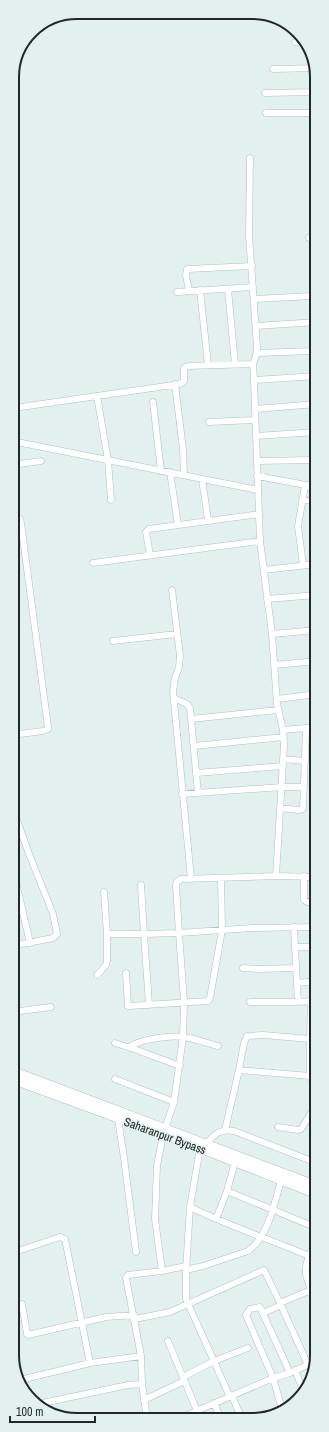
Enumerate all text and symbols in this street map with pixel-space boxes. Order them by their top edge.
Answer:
street label: Saharanpur Bypass [122,1114,208,1158]
scale bar [10,1398,95,1424]
text: 100 m [16,1404,43,1420]

